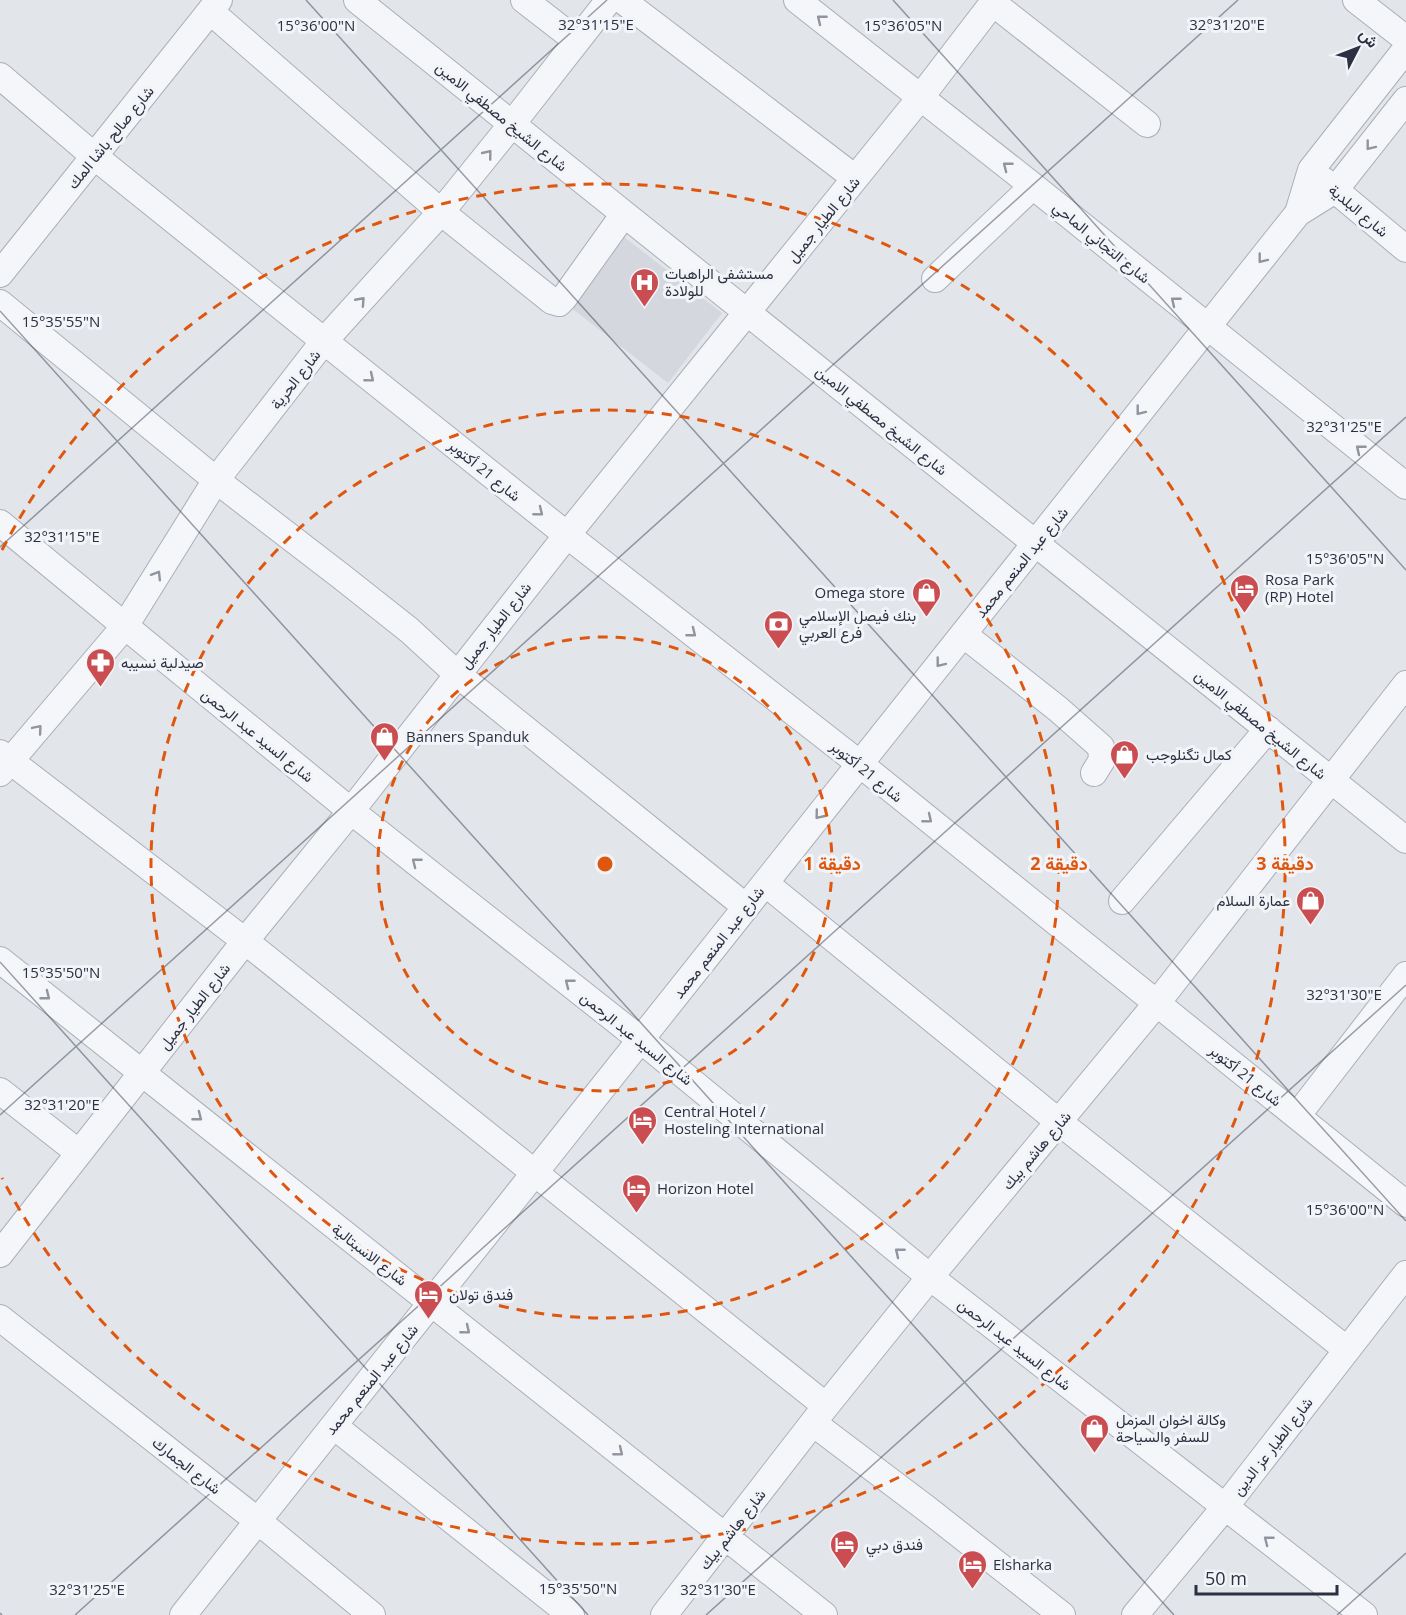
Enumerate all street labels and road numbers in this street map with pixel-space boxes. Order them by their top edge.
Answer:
street label: شارع الشيخ مصطفي الامين [430,57,572,179]
street label: شارع صالح باشا المك [62,81,159,194]
street label: شارع الطيار جميل [782,172,865,267]
street label: شارع البلدية [1324,179,1393,243]
street label: شارع التجاني الماحي [1047,197,1155,291]
street label: شارع الحرية [265,345,326,414]
street label: شارع الشيخ مصطفي الامين [810,361,952,483]
street label: شارع 21 أكتوبر [443,434,525,507]
street label: شارع عبد المنعم محمد [970,502,1074,623]
street label: شارع الطيار جميل [455,577,537,674]
street label: شارع الشيخ مصطفي الامين [1189,665,1331,787]
street label: شارع السيد عبد الرحمن [197,684,318,788]
street label: شارع 21 أكتوبر [825,735,907,808]
street label: شارع عبد المنعم محمد [668,882,770,1003]
street label: شارع الطيار جميل [154,958,236,1055]
street label: شارع السيد عبد الرحمن [576,987,697,1091]
street label: شارع 21 أكتوبر [1204,1039,1286,1112]
street label: شارع هاشم بيك [997,1106,1077,1195]
street label: شارع الاسبتالية [327,1218,412,1291]
street label: شارع السيد عبد الرحمن [953,1293,1076,1396]
street label: شارع عبد المنعم محمد [320,1319,424,1440]
street label: شارع الطيار عز الدين [1227,1393,1318,1501]
street label: شارع الجمارك [147,1432,226,1500]
street label: شارع هاشم بيك [694,1484,771,1575]

